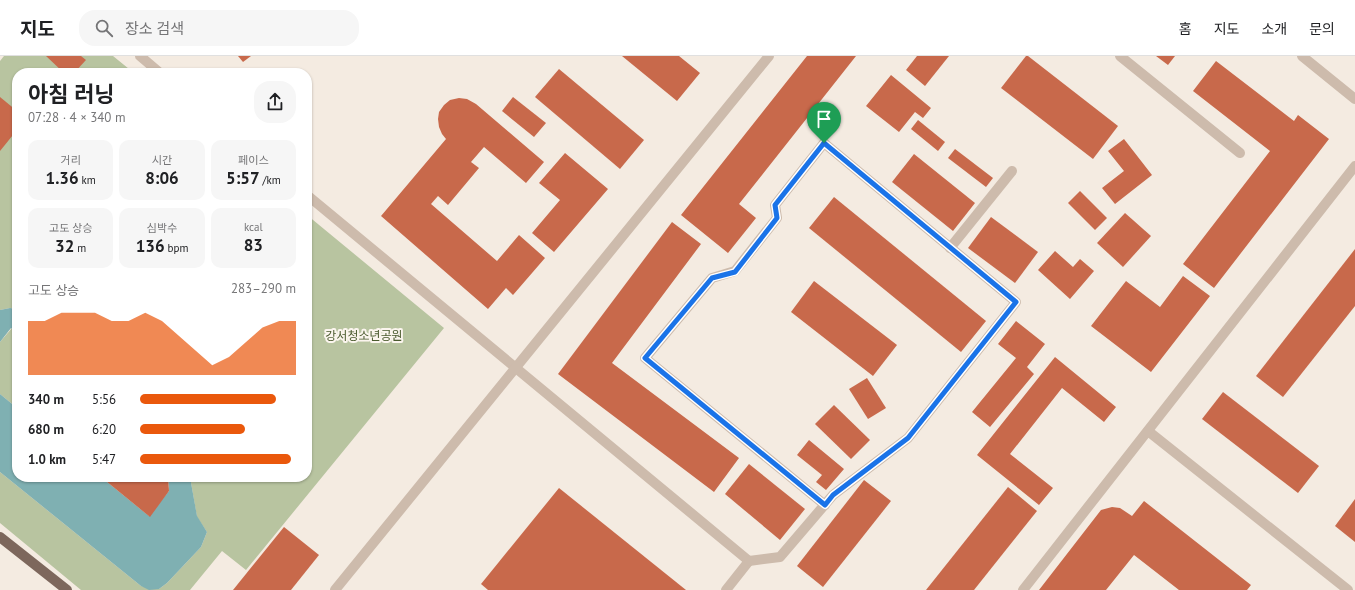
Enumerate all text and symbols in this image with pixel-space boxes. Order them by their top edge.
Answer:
search box [79,10,359,46]
text: 지도 [20,17,55,41]
icon: search [93,17,115,39]
text: 장소 검색 [125,19,184,38]
text: 홈 [1179,20,1192,38]
text: 지도 [1214,20,1239,38]
text: 소개 [1261,20,1287,38]
text: 문의 [1309,20,1335,38]
text: 아침 러닝 [28,80,115,108]
button: share [254,81,296,123]
pin [807,102,841,143]
icon: arrive [813,108,835,130]
text: 07:28 · 4 × 340 m [28,109,125,126]
text: 거리 [61,153,81,167]
text: 시간 [152,153,172,167]
text: 페이스 [238,153,269,167]
text: 1.36 [46,167,79,189]
text: 8:06 [145,167,179,189]
text: 5:57 [226,167,260,189]
text: km [79,173,96,187]
text: /km [260,173,281,187]
text: kcal [244,220,263,234]
text: 고도 상승 [49,221,92,235]
text: 심박수 [147,221,177,235]
text: 83 [244,234,263,256]
text: 32 [55,235,74,257]
text: 136 [136,235,165,257]
text: m [74,241,86,255]
text: bpm [165,241,188,255]
text: 283–290 m [231,280,296,297]
text: 고도 상승 [28,282,79,299]
park label: 강서청소년공원 [325,328,403,343]
text: 340 m [28,391,64,408]
text: 5:56 [92,391,116,408]
text: 680 m [28,421,64,438]
text: 6:20 [92,421,116,438]
text: 1.0 km [28,451,66,468]
text: 5:47 [92,451,116,468]

